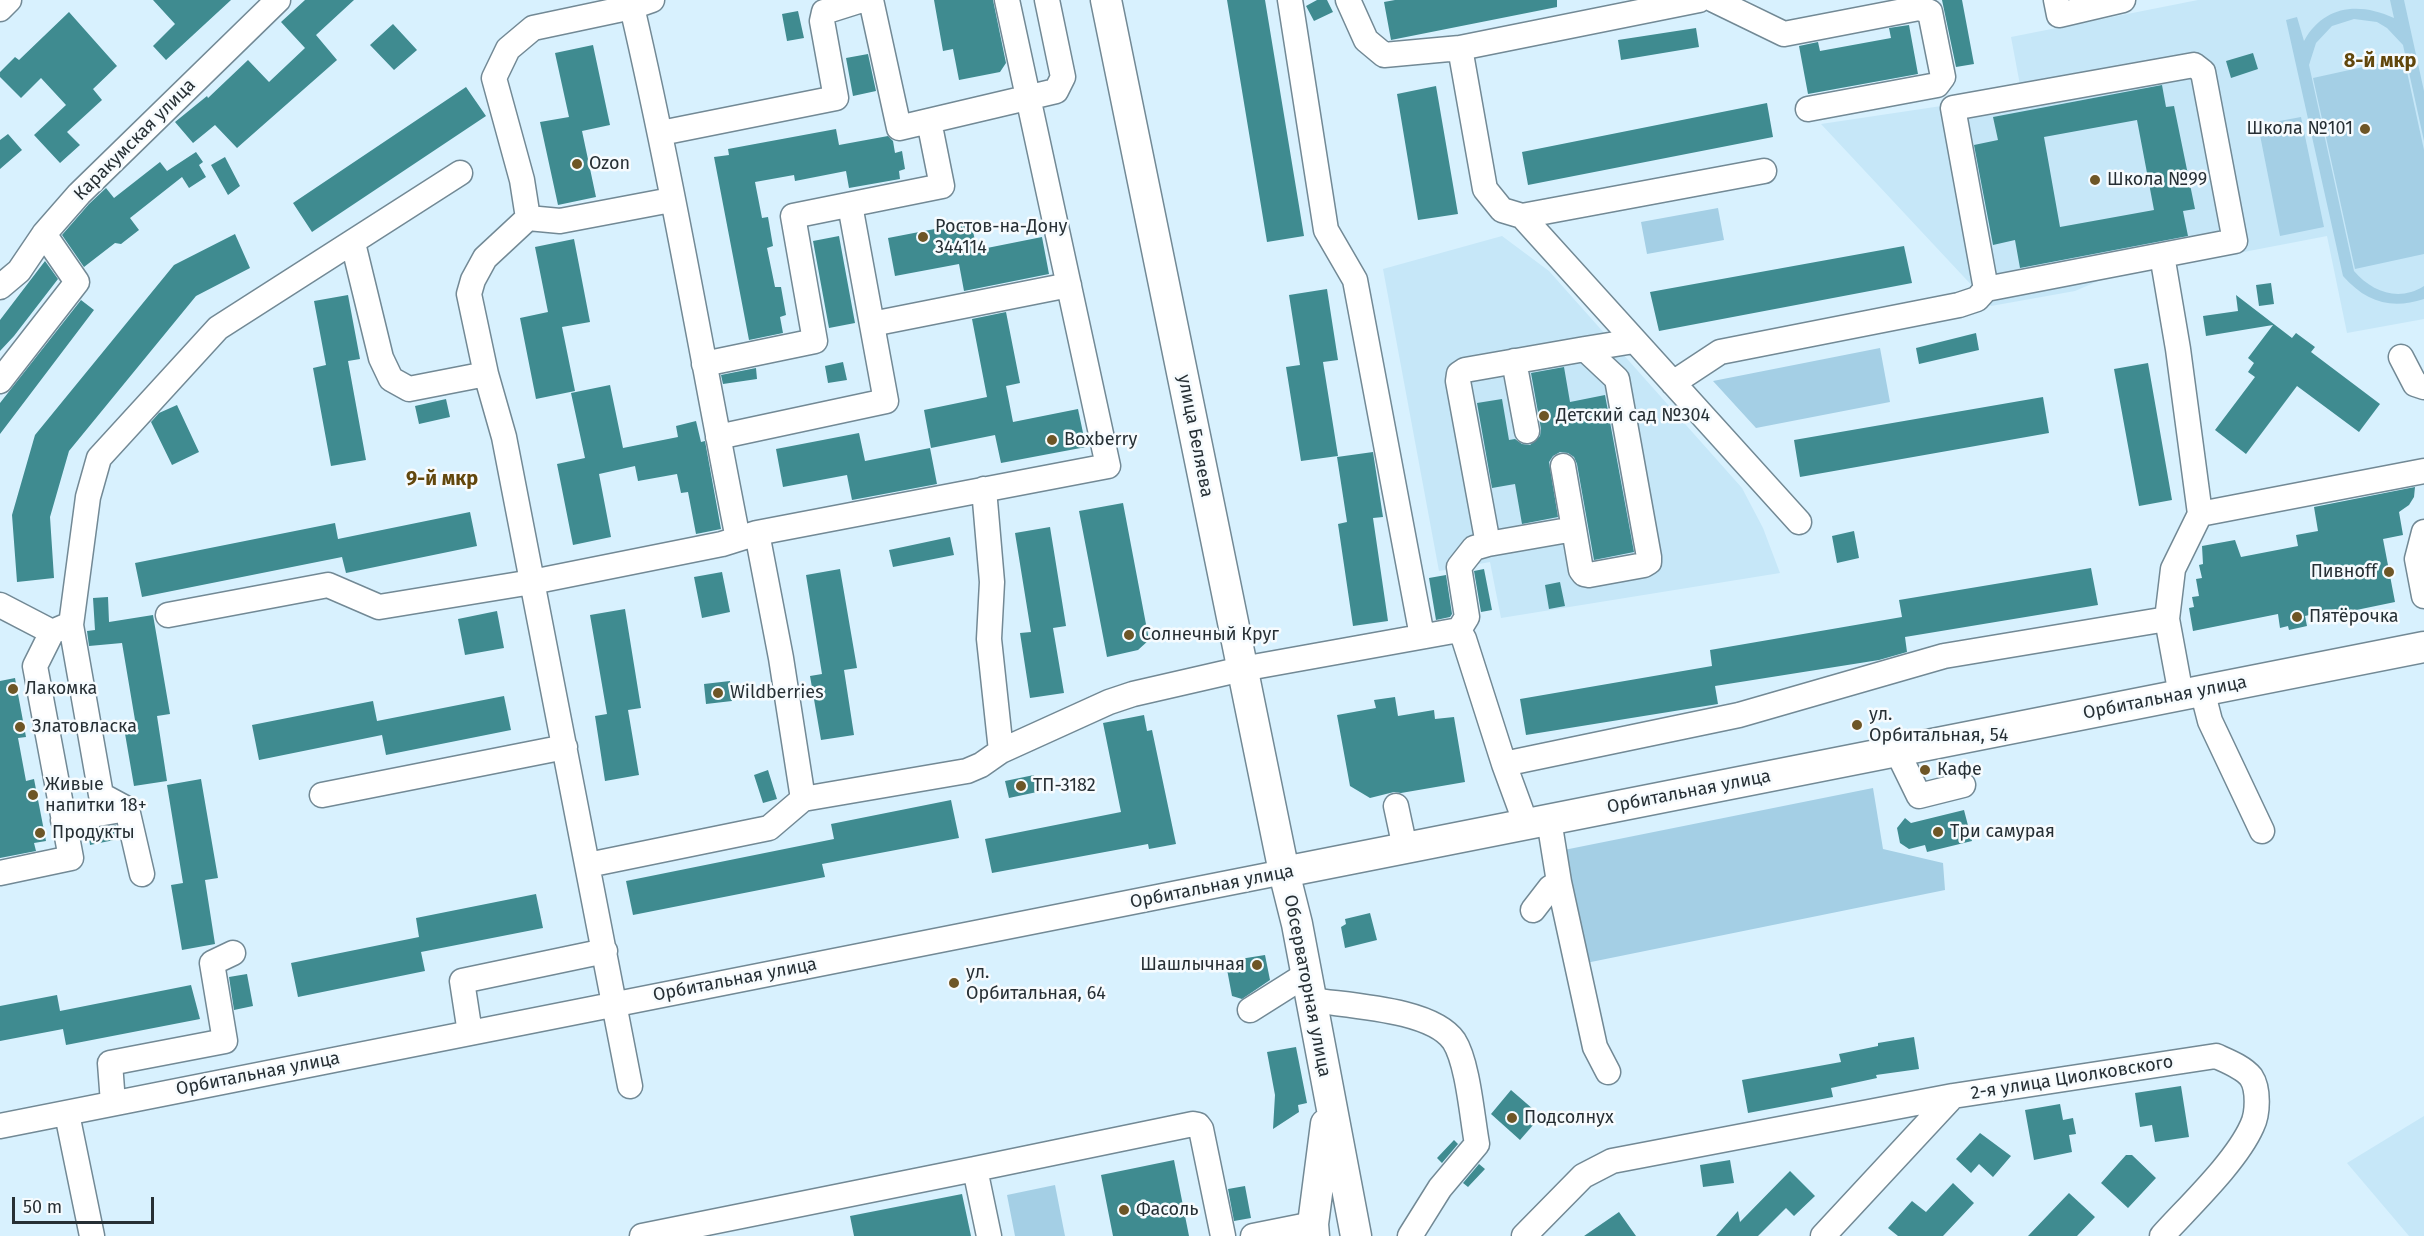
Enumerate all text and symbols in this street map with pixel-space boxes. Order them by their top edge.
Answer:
district label: 8-й мкр [2344,49,2416,73]
street label: Каракумская улица [70,75,200,205]
place label: Школа №101 [2247,118,2353,140]
marker: Школа №101 [2358,122,2372,136]
place label: Ozon [589,153,630,175]
marker: Ozon [570,157,584,171]
place label: Школа №99 [2107,169,2207,191]
marker: Школа №99 [2088,173,2102,187]
place label: Ростов-на-Дону 344114 [935,216,1067,258]
marker: Ростов-на-Дону 344114 [916,230,930,244]
street label: улица Беляева [1172,373,1218,499]
place label: Детский сад №304 [1556,405,1710,427]
marker: Детский сад №304 [1537,409,1551,423]
place label: Boxberry [1064,429,1137,451]
marker: Boxberry [1045,433,1059,447]
district label: 9-й мкр [406,467,478,491]
place label: Пивноff [2311,561,2377,583]
marker: Пивноff [2382,565,2396,579]
place label: Пятёрочка [2309,606,2399,628]
marker: Пятёрочка [2290,610,2304,624]
place label: Солнечный Круг [1141,624,1279,646]
marker: Солнечный Круг [1122,628,1136,642]
street label: Орбитальная улица [2081,672,2249,724]
place label: Лакомка [25,678,97,700]
marker: Лакомка [6,682,20,696]
place label: Wildberries [730,682,824,704]
marker: Wildberries [711,686,725,700]
place label: ул. Орбитальная, 54 [1869,704,2008,746]
place label: Златовласка [32,716,137,738]
marker: ул. Орбитальная, 54 [1850,718,1864,732]
marker: Златовласка [13,720,27,734]
place label: Кафе [1937,759,1982,781]
marker: Кафе [1918,763,1932,777]
street label: Орбитальная улица [1605,766,1773,818]
place label: Живые напитки 18+ [45,774,147,816]
place label: ТП-3182 [1033,775,1096,797]
marker: ТП-3182 [1014,779,1028,793]
marker: Живые напитки 18+ [26,788,40,802]
place label: Три самурая [1950,821,2055,843]
place label: Продукты [52,822,135,844]
marker: Три самурая [1931,825,1945,839]
marker: Продукты [33,826,47,840]
street label: Орбитальная улица [1128,861,1296,913]
street label: Обсерваторная улица [1279,893,1335,1079]
street label: Орбитальная улица [651,954,819,1006]
place label: Шашлычная [1140,954,1245,976]
marker: Шашлычная [1250,958,1264,972]
place label: ул. Орбитальная, 64 [966,962,1106,1004]
marker: ул. Орбитальная, 64 [947,976,961,990]
street label: Орбитальная улица [174,1048,342,1100]
street label: 2-я улица Циолковского [1969,1051,2175,1105]
place label: Подсолнух [1524,1107,1614,1129]
marker: Подсолнух [1505,1111,1519,1125]
scale bar [15,1185,158,1223]
text: 50 m [23,1196,62,1218]
place label: Фасоль [1136,1199,1199,1221]
marker: Фасоль [1117,1203,1131,1217]

